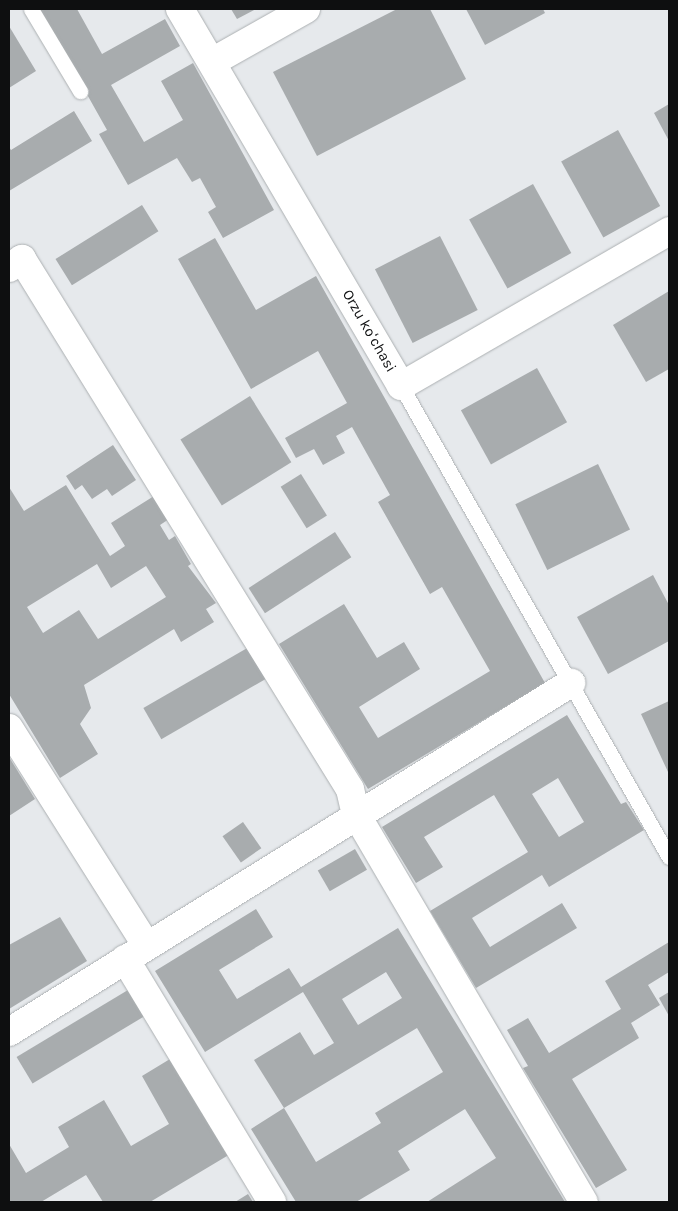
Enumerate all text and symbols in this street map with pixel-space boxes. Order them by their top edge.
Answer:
street label: Orzu koʻchasi [338,287,400,375]

